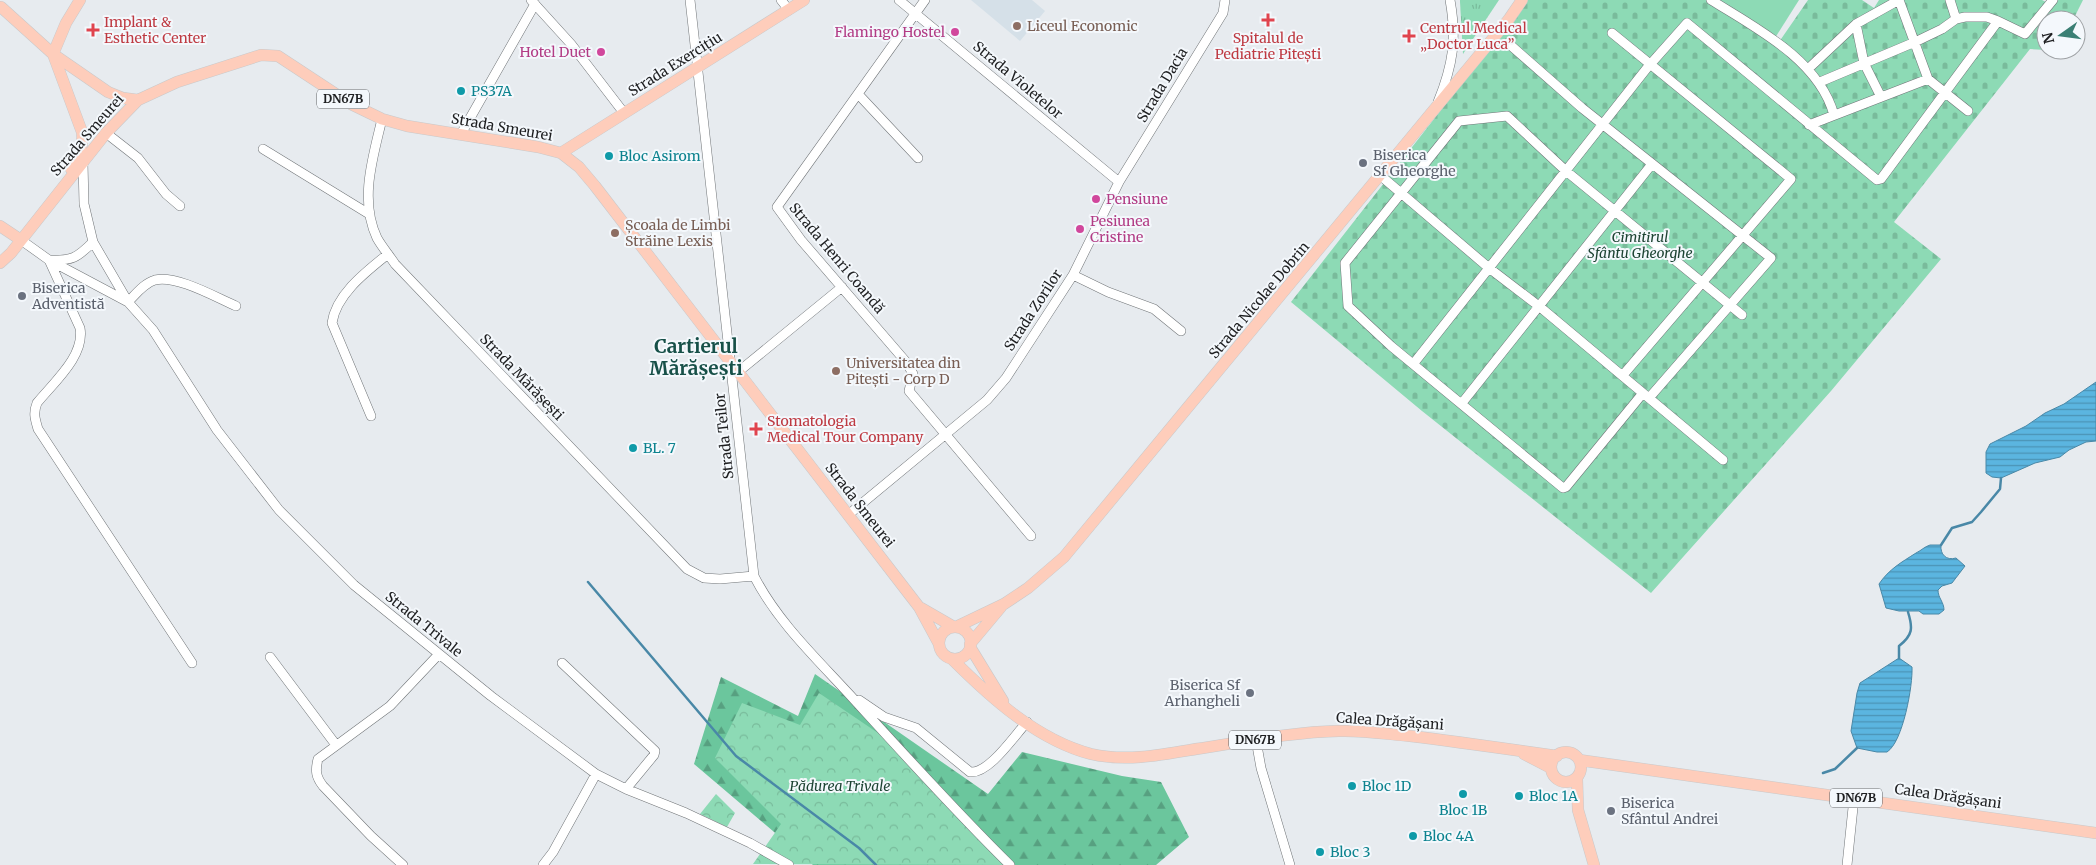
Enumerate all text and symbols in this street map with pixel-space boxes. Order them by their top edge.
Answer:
north arrow [2036,10,2086,60]
place label: Implant & Esthetic Center [104,13,206,47]
marker: Spitalul de Pediatrie Pitești [1261,13,1275,27]
place label: Liceul Economic [1027,17,1138,35]
place label: Centrul Medical „Doctor Luca” [1420,19,1527,53]
marker: Liceul Economic [1011,20,1023,32]
marker: Implant & Esthetic Center [86,23,100,37]
place label: Flamingo Hostel [834,23,946,41]
marker: Flamingo Hostel [949,26,961,38]
street label: Strada Exercițiu [625,28,725,100]
place label: Spitalul de Pediatrie Pitești [1215,29,1322,63]
marker: Centrul Medical „Doctor Luca” [1402,29,1416,43]
text: N [2038,31,2058,46]
street label: Strada Violetelor [970,37,1066,123]
place label: Hotel Duet [519,43,592,61]
street label: Strada Dacia [1133,44,1192,126]
marker: Hotel Duet [595,46,607,58]
place label: PS37A [471,82,512,100]
marker: PS37A [455,85,467,97]
street label: Strada Smeurei [47,90,128,180]
road number: DN67B [317,90,369,108]
street label: Strada Smeurei [450,109,555,145]
place label: Biserica Sf Gheorghe [1373,146,1456,180]
place label: Bloc Asirom [619,147,701,165]
marker: Bloc Asirom [603,150,615,162]
marker: Biserica Sf Gheorghe [1357,157,1369,169]
place label: Pensiune [1106,190,1168,208]
marker: Pensiune [1090,193,1102,205]
street label: Strada Henri Coandă [785,199,889,317]
place label: Pesiunea Cristine [1090,212,1151,246]
place label: Școala de Limbi Străine Lexis [625,216,731,250]
marker: Pesiunea Cristine [1074,223,1086,235]
marker: Școala de Limbi Străine Lexis [609,227,621,239]
park label: Cimitirul Sfântu Gheorghe [1587,228,1693,262]
street label: Strada Nicolae Dobrin [1205,238,1313,362]
street label: Strada Zorilor [1000,266,1066,354]
place label: Biserica Adventistă [31,279,105,313]
marker: Biserica Adventistă [16,290,28,302]
street label: Strada Mărășești [476,330,568,424]
district label: Cartierul Mărășești [649,334,743,381]
place label: Universitatea din Pitești - Corp D [846,354,961,388]
marker: Universitatea din Pitești - Corp D [830,365,842,377]
street label: Strada Teilor [711,392,737,480]
place label: Stomatologia Medical Tour Company [767,412,924,446]
marker: Stomatologia Medical Tour Company [749,422,763,436]
place label: BL. 7 [643,439,676,457]
marker: BL. 7 [627,442,639,454]
street label: Strada Smeurei [821,459,899,551]
street label: Strada Trivale [382,587,466,661]
place label: Biserica Sf Arhangheli [1164,676,1241,710]
marker: Biserica Sf Arhangheli [1244,687,1256,699]
street label: Calea Drăgășani [1336,708,1445,734]
road number: DN67B [1229,730,1281,750]
park label: Pădurea Trivale [790,777,890,795]
place label: Bloc 1D [1362,777,1412,795]
marker: Bloc 1D [1346,780,1358,792]
street label: Calea Drăgășani [1893,780,2003,812]
place label: Bloc 1A [1529,787,1578,805]
marker: Bloc 1B [1457,788,1469,800]
road number: DN67B [1830,788,1882,808]
marker: Bloc 1A [1513,790,1525,802]
place label: Biserica Sfântul Andrei [1621,794,1719,828]
place label: Bloc 1B [1439,801,1487,819]
marker: Biserica Sfântul Andrei [1605,805,1617,817]
place label: Bloc 4A [1423,827,1474,845]
marker: Bloc 4A [1407,830,1419,842]
place label: Bloc 3 [1330,843,1371,861]
marker: Bloc 3 [1314,846,1326,858]

